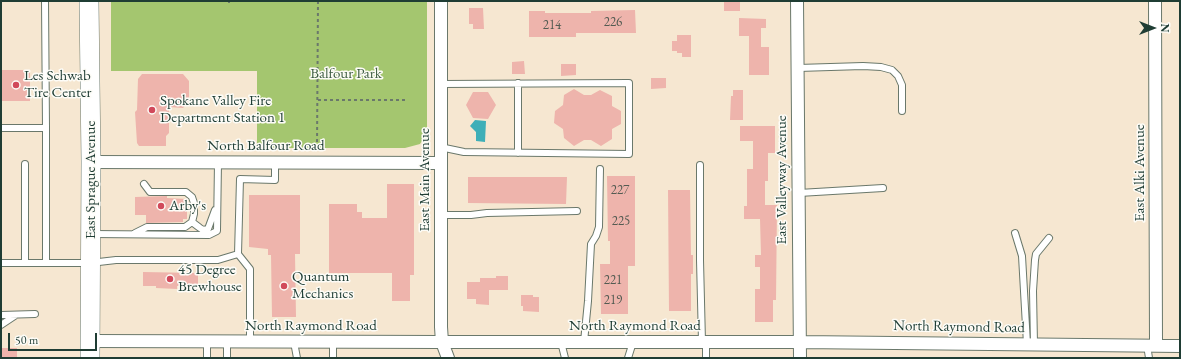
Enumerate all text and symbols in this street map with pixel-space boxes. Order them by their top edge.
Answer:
north arrow [1133,8,1173,48]
house number: 226 [604,14,622,30]
house number: 214 [543,17,561,33]
text: N [1158,24,1172,32]
park label: Balfour Park [310,65,382,83]
place label: Les Schwab Tire Center [24,67,92,102]
marker: Les Schwab Tire Center [11,80,21,90]
place label: Spokane Valley Fire Department Station 1 [160,92,285,127]
marker: Spokane Valley Fire Department Station 1 [147,105,157,115]
street label: East Valleyway Avenue [773,115,791,245]
street label: East Sprague Avenue [82,121,100,239]
street label: East Alki Avenue [1131,124,1149,222]
street label: East Main Avenue [416,128,434,232]
street label: North Balfour Road [207,137,325,155]
house number: 227 [611,182,629,198]
place label: Arby's [169,197,206,215]
marker: Arby's [156,201,166,211]
house number: 225 [612,213,630,229]
place label: 45 Degree Brewhouse [178,261,242,296]
place label: Quantum Mechanics [292,268,353,303]
house number: 221 [604,272,622,288]
marker: 45 Degree Brewhouse [165,274,175,284]
marker: Quantum Mechanics [279,281,289,291]
house number: 219 [604,292,622,308]
street label: North Raymond Road [245,317,377,335]
street label: North Raymond Road [569,317,701,335]
street label: North Raymond Road [893,317,1025,337]
scale bar [10,325,99,351]
text: 50 m [15,332,38,348]

